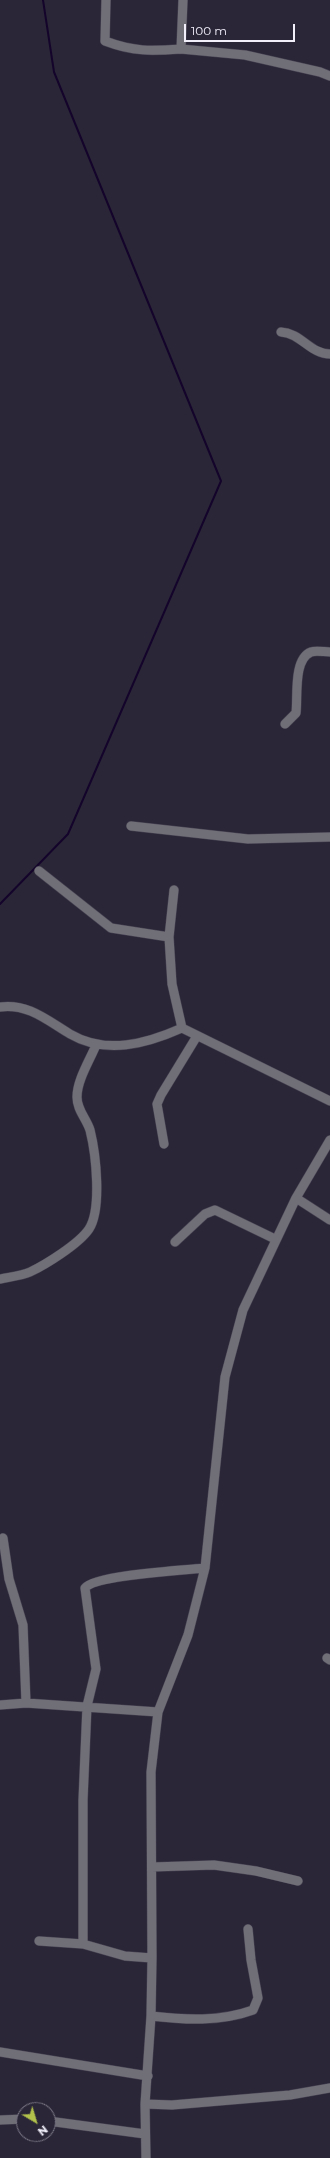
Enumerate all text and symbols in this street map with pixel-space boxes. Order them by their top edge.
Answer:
scale bar [186,16,297,42]
text: 100 m [191,23,227,38]
north arrow [16,2102,56,2142]
text: N [35,2122,51,2139]

